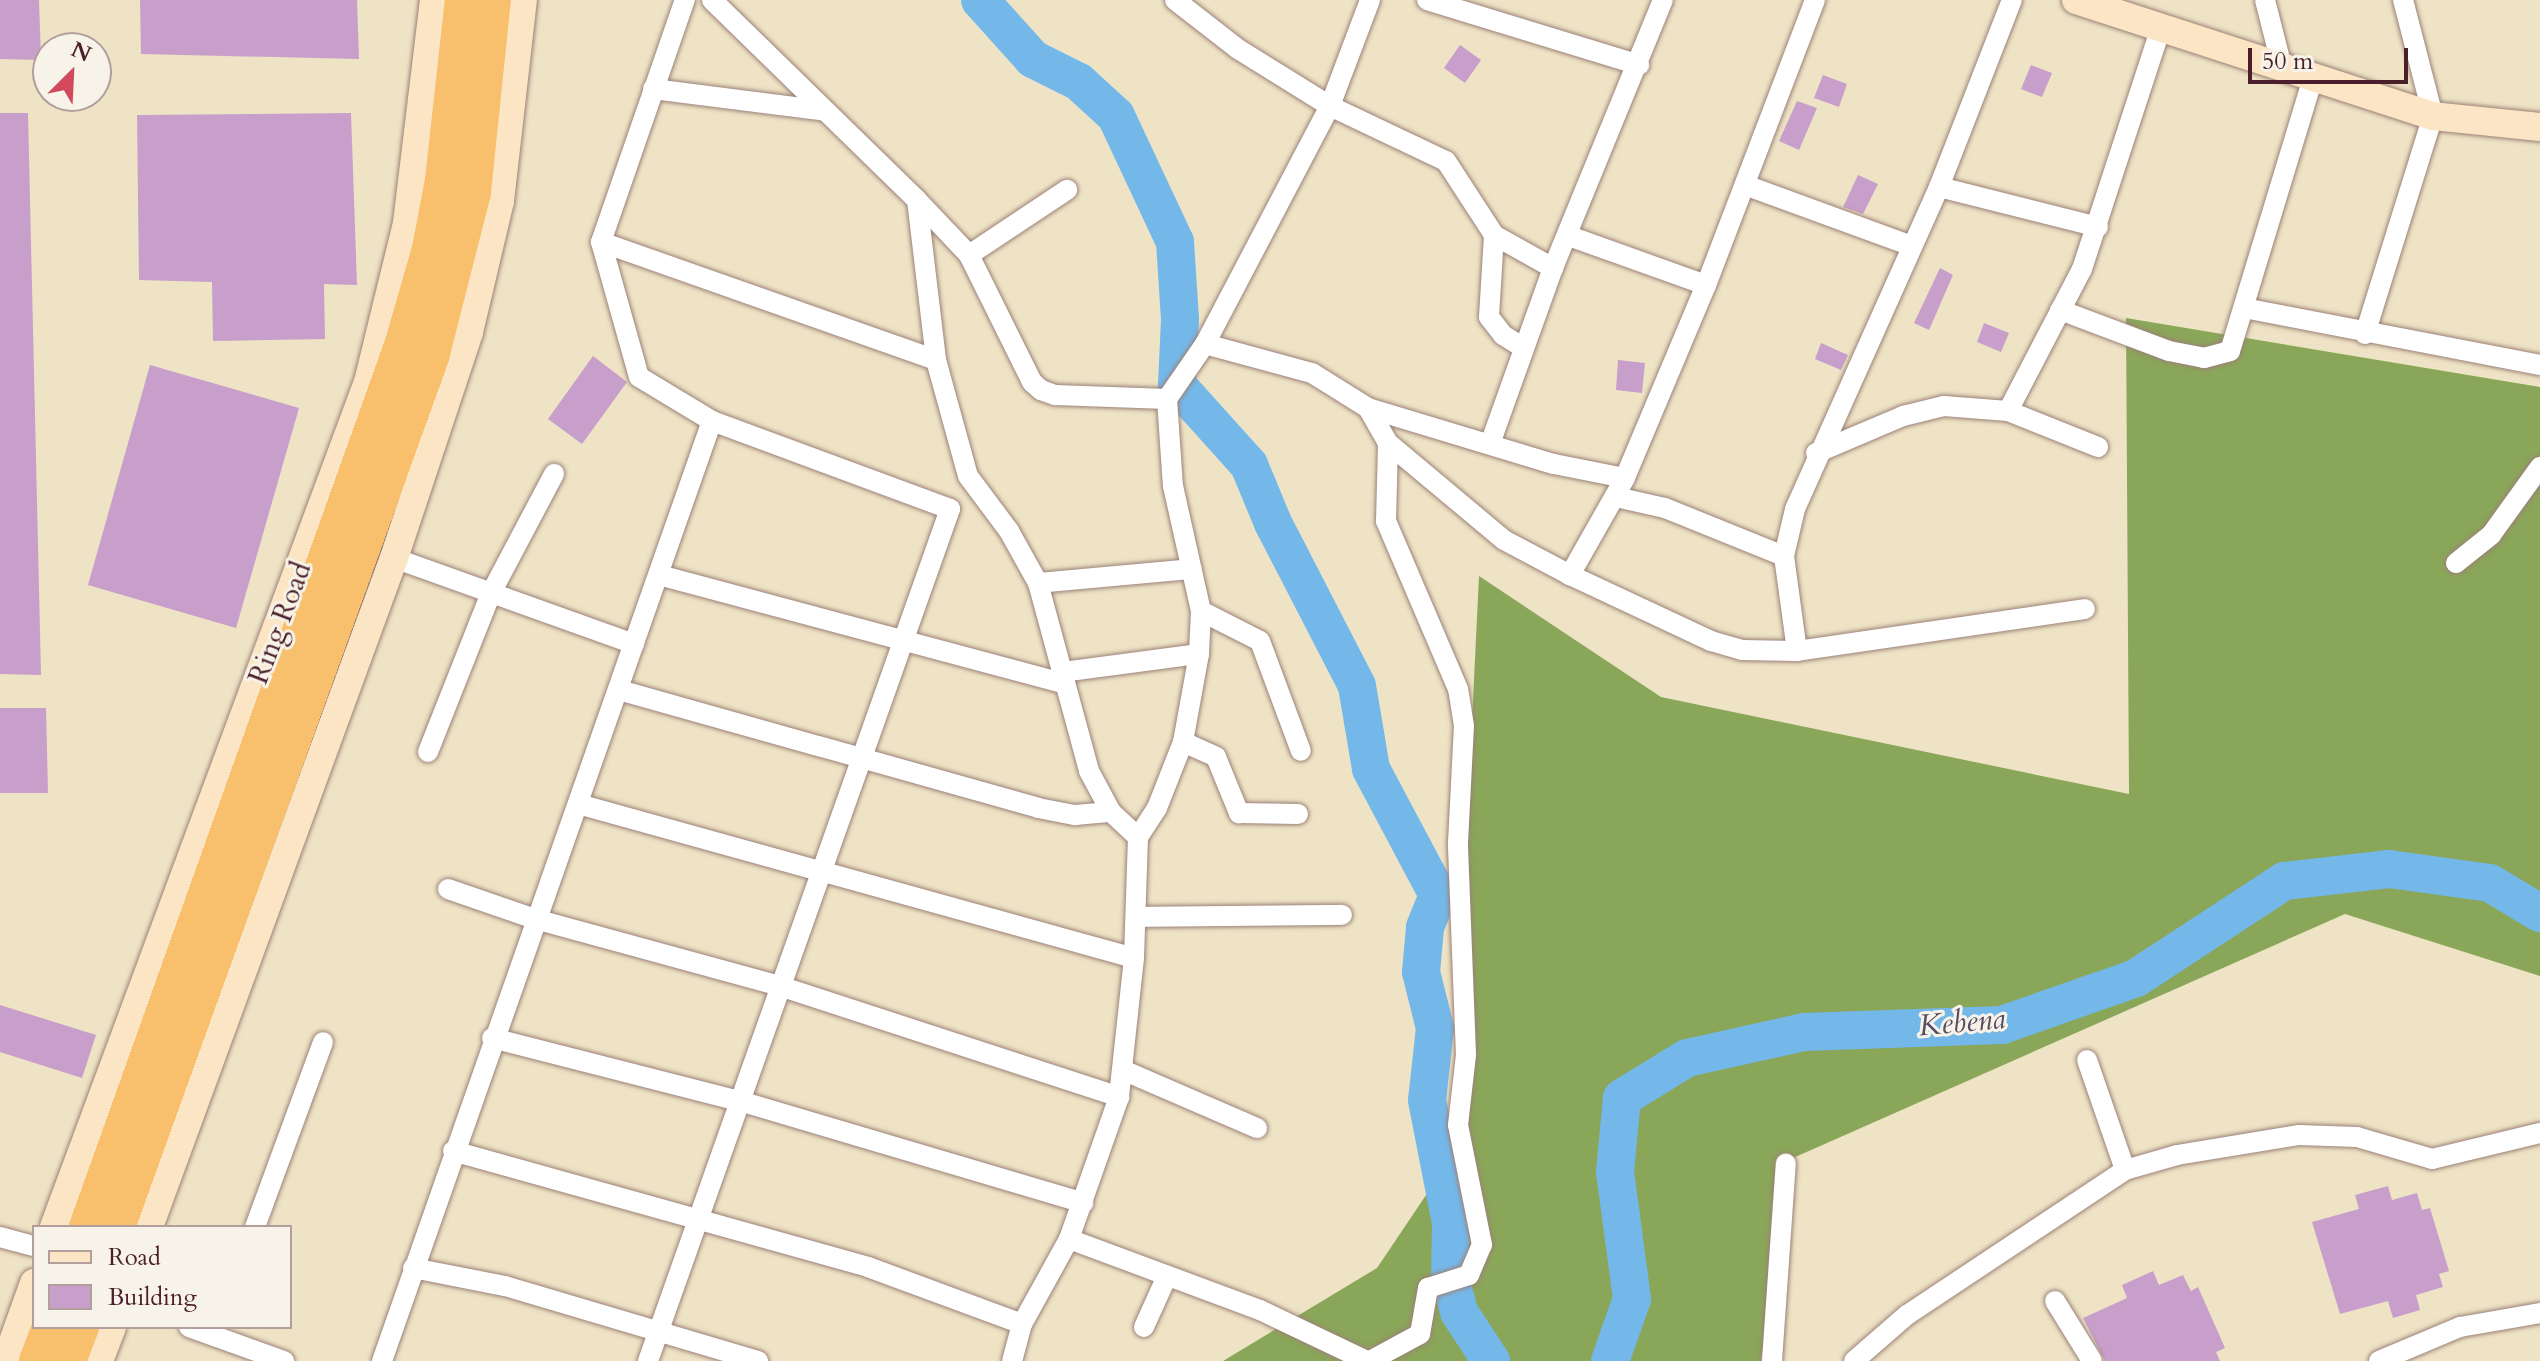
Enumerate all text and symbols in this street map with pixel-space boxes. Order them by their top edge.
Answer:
north arrow [32,32,112,112]
scale bar [2252,32,2412,82]
text: N [66,34,96,69]
text: 50 m [2262,45,2313,78]
street label: Ring Road [241,557,319,689]
water label: Kebena [1917,1001,2007,1045]
legend [32,1225,292,1329]
text: Road [108,1241,161,1274]
text: Building [108,1281,197,1314]

